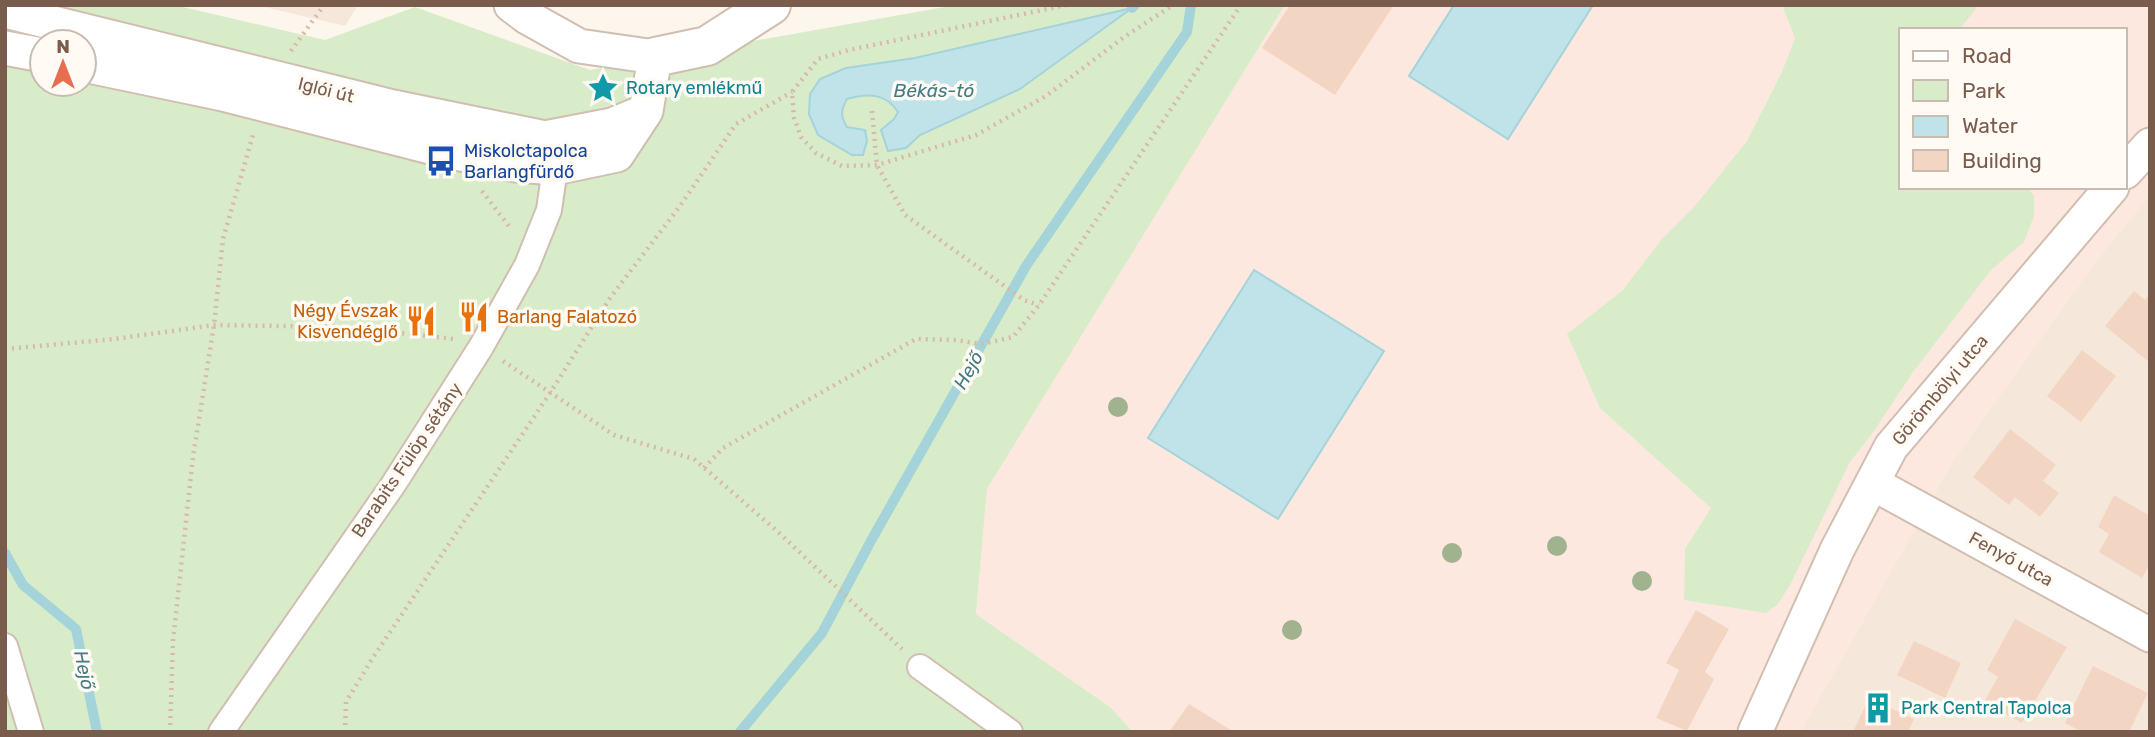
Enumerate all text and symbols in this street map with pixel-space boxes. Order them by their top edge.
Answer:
north arrow [28,28,98,98]
legend [1899,28,2127,189]
text: N [56,35,70,58]
text: Road [1962,43,2012,68]
place icon: Rotary emlékmű [586,71,620,105]
street label: Iglói út [296,72,356,108]
place label: Rotary emlékmű [626,77,762,99]
text: Park [1962,78,2006,103]
water label: Békás-tó [894,79,975,102]
text: Water [1962,113,2018,138]
place label: Miskolctapolca Barlangfürdő [464,140,588,183]
bus stop icon: Miskolctapolca Barlangfürdő [424,144,458,178]
text: Building [1962,148,2042,173]
place label: Négy Évszak Kisvendéglő [293,300,399,343]
restaurant icon: Barlang Falatozó [457,300,491,334]
restaurant icon: Négy Évszak Kisvendéglő [404,304,438,338]
place label: Barlang Falatozó [497,306,637,328]
street label: Görömbölyi utca [1887,330,1993,450]
water label: Hejő [949,347,988,393]
street label: Barabits Fülöp sétány [347,378,467,542]
street label: Fenyő utca [1965,527,2057,591]
water label: Hejő [69,648,100,692]
building icon: Park Central Tapolca [1861,691,1895,725]
place label: Park Central Tapolca [1901,697,2072,719]

